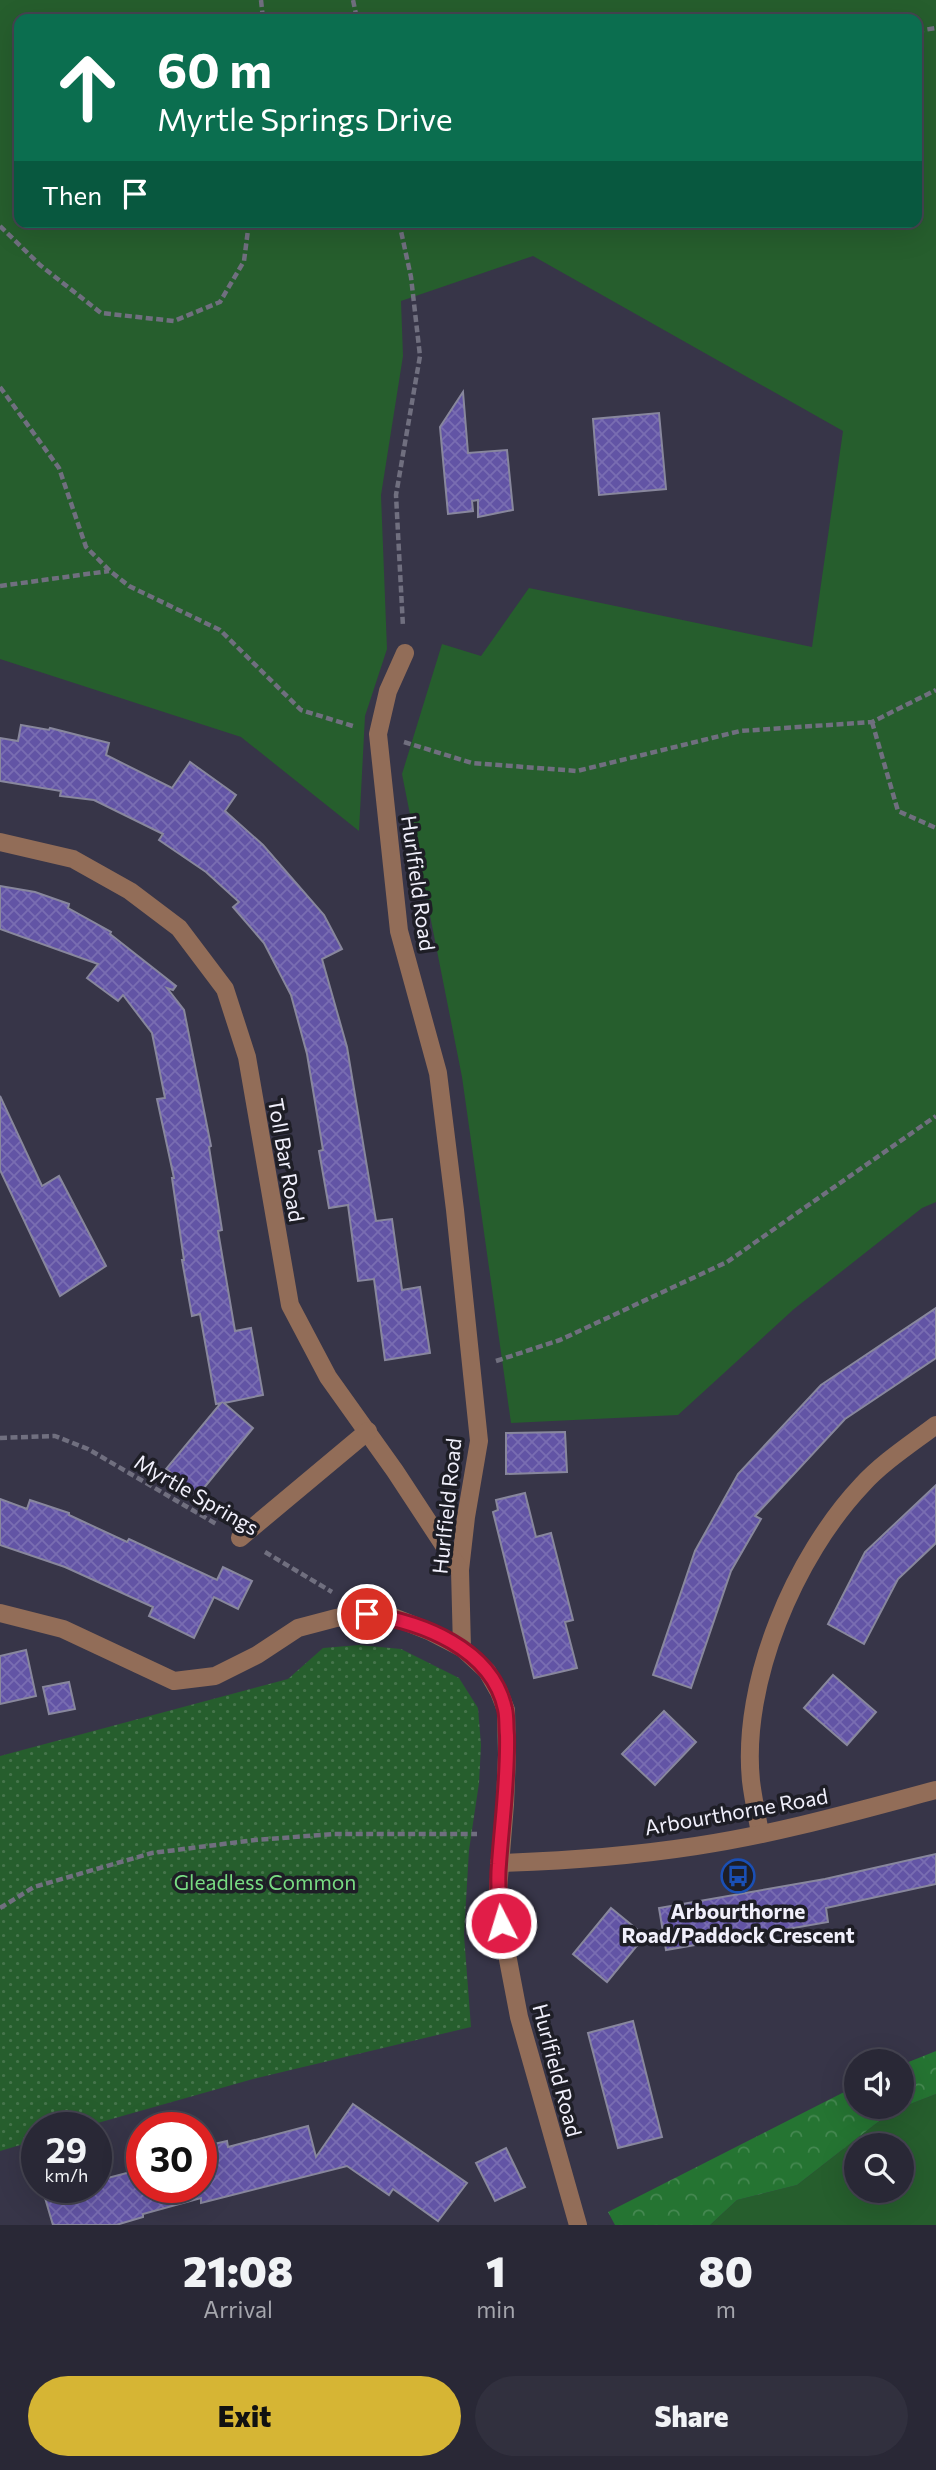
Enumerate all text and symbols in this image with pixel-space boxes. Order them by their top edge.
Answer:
text: 60 m [157,38,272,98]
icon: ahead [42,42,133,133]
text: Myrtle Springs Drive [157,98,453,138]
icon: arrive [116,175,154,213]
text: Then [42,179,102,210]
street label: Hurlfield Road [397,814,441,952]
street label: Toll Bar Road [264,1096,310,1224]
street label: Hurlfield Road [426,1437,466,1575]
street label: Myrtle Springs [130,1448,264,1540]
pin [337,1584,397,1644]
icon: arrive [348,1595,386,1633]
street label: Arbourthorne Road [642,1783,830,1839]
bus stop icon: Arbourthorne Road/Paddock Crescent [719,1857,757,1895]
park label: Gleadless Common [174,1869,356,1894]
position arrow [464,1886,538,1960]
place label: Arbourthorne Road/Paddock Crescent [621,1898,855,1947]
street label: Hurlfield Road [528,2001,588,2139]
map controls [844,2049,914,2203]
button: sound [844,2049,914,2119]
speed limit sign: 30 [126,2112,217,2203]
text: 29 [46,2127,87,2170]
button: search [844,2133,914,2203]
text: km/h [45,2164,88,2186]
text: 21:08 [183,2244,293,2296]
text: 1 [486,2244,506,2296]
text: 80 [698,2244,753,2296]
text: Arrival [203,2295,273,2323]
text: min [476,2295,515,2323]
text: m [716,2295,736,2323]
button: Exit [28,2376,461,2456]
button: Share [475,2376,908,2456]

